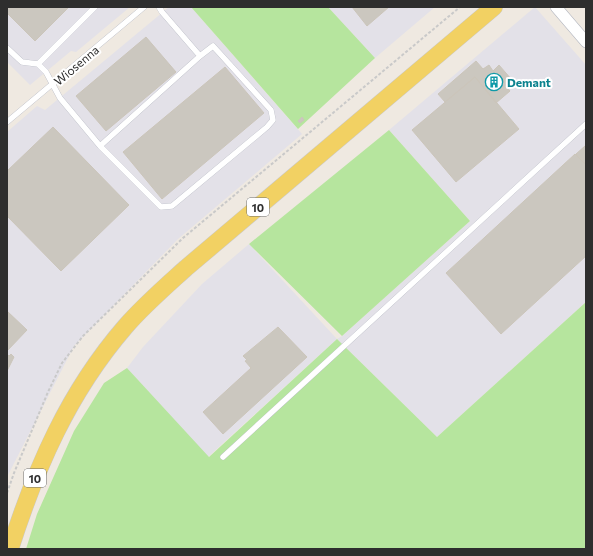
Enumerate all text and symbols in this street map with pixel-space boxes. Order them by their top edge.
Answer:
street label: Wiosenna [51,42,101,88]
building icon: Demant [484,72,504,92]
place label: Demant [507,75,551,89]
road number: 10 [247,198,269,216]
road number: 10 [24,469,46,487]

